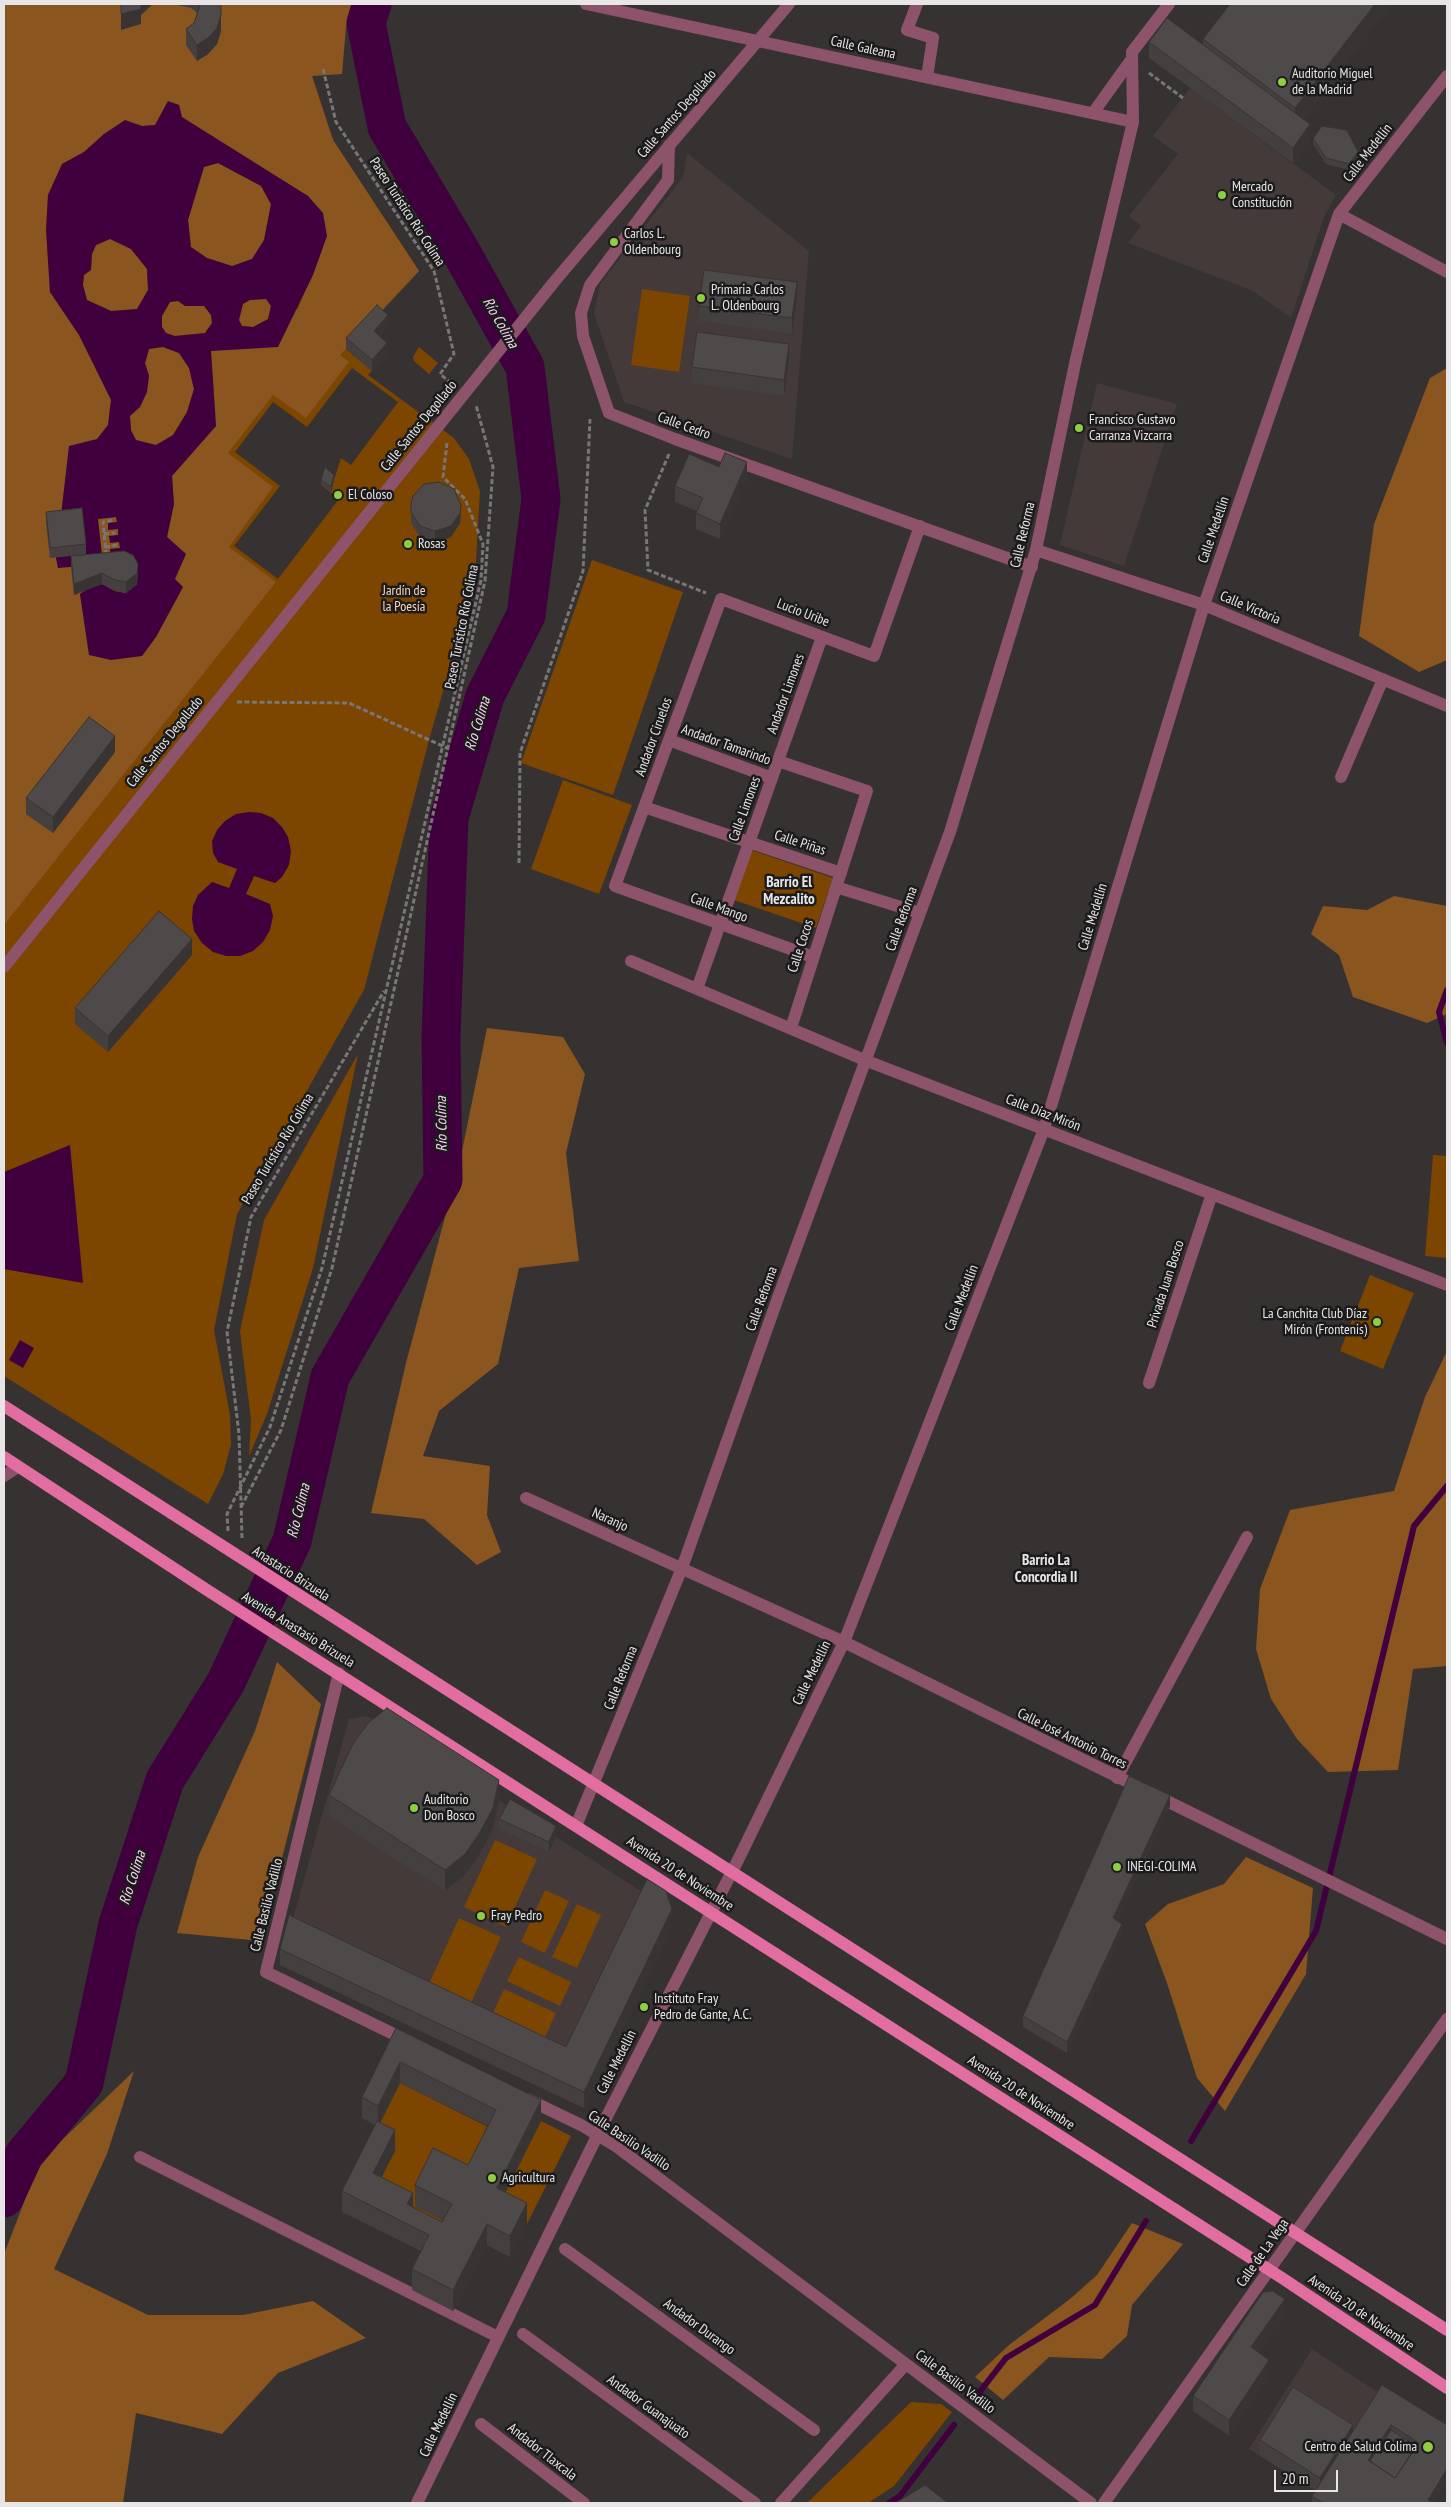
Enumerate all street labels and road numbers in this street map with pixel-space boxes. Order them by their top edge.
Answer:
street label: Calle Galeana [829,33,897,63]
street label: Calle Santos Degollado [634,66,720,162]
street label: Calle Medellín [1340,121,1396,185]
street label: Paseo Turístico Río Colima [366,155,448,269]
street label: Calle Santos Degollado [377,377,461,475]
street label: Calle Cedro [655,409,713,443]
street label: Calle Medellín [1195,494,1233,566]
street label: Calle Reforma [1007,500,1039,570]
street label: Paseo Turístico Río Colima [442,563,482,691]
street label: Calle Victoria [1217,588,1283,628]
street label: Lucio Uribe [774,595,832,631]
street label: Andador Limones [764,652,808,736]
street label: Calle Santos Degollado [123,693,207,791]
street label: Andador Ciruelos [632,695,676,779]
street label: Andador Tamarindo [679,721,773,769]
street label: Calle Limones [726,774,764,844]
street label: Calle Piñas [772,827,828,859]
street label: Calle Medellín [1075,881,1111,953]
street label: Calle Reforma [883,885,921,953]
street label: Calle Mango [688,890,750,926]
street label: Calle Cocos [785,917,817,975]
street label: Paseo Turístico Río Colima [238,1091,318,1207]
street label: Calle Díaz Mirón [1003,1091,1083,1135]
street label: Privada Juan Bosco [1144,1238,1188,1330]
street label: Calle Medellín [942,1263,982,1333]
street label: Calle Reforma [743,1265,781,1333]
street label: Naranjo [589,1505,631,1535]
street label: Anastacio Brizuela [249,1543,333,1605]
street label: Avenida Anastasio Brizuela [239,1588,357,1672]
street label: Calle Medellín [789,1638,835,1708]
street label: Calle Reforma [601,1644,641,1712]
street label: Calle José Antonio Torres [1014,1705,1130,1773]
street label: Avenida 20 de Noviembre [623,1833,737,1915]
street label: Calle Basilio Vadillo [247,1857,287,1953]
street label: Calle Medellín [594,2027,640,2097]
street label: Avenida 20 de Noviembre [964,2052,1078,2134]
street label: Calle Basilio Vadillo [585,2107,673,2175]
street label: Calle de La Vega [1233,2216,1293,2290]
street label: Avenida 20 de Noviembre [1305,2271,1417,2355]
street label: Andador Durango [660,2295,738,2359]
street label: Calle Basilio Vadillo [912,2347,998,2417]
street label: Andador Guanajuato [603,2371,693,2443]
street label: Calle Medellín [416,2390,462,2460]
street label: Andador Tlaxcala [504,2420,580,2484]

